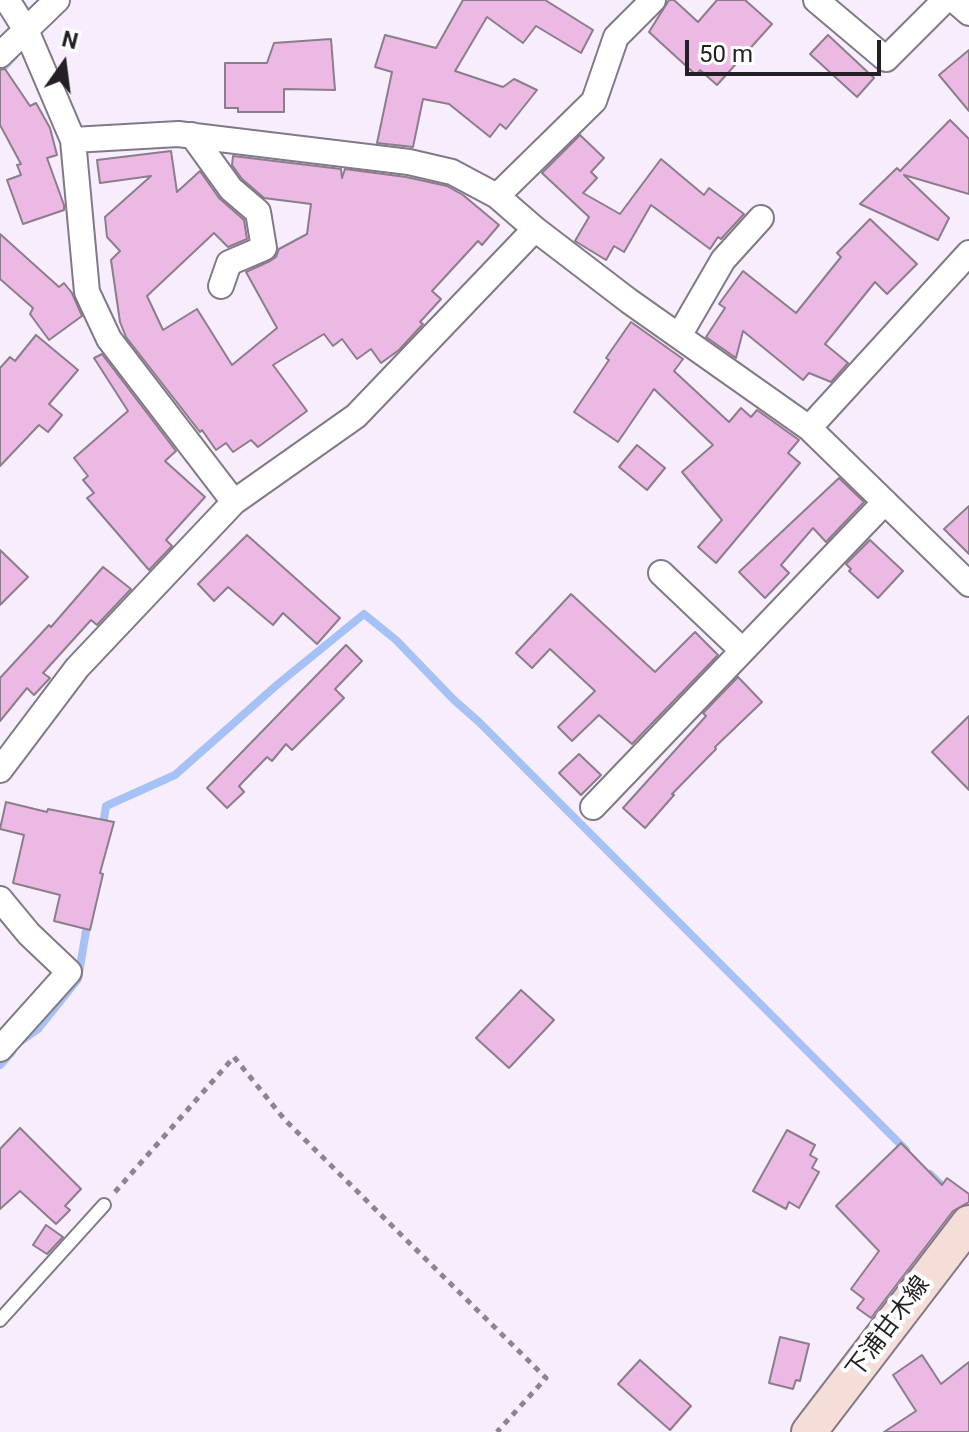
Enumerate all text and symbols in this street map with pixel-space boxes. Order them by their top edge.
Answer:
north arrow [24,24,104,104]
scale bar [689,24,885,74]
text: N [59,26,80,54]
text: 50 m [699,40,753,68]
street label: 下浦甘木線 [841,1271,937,1385]

